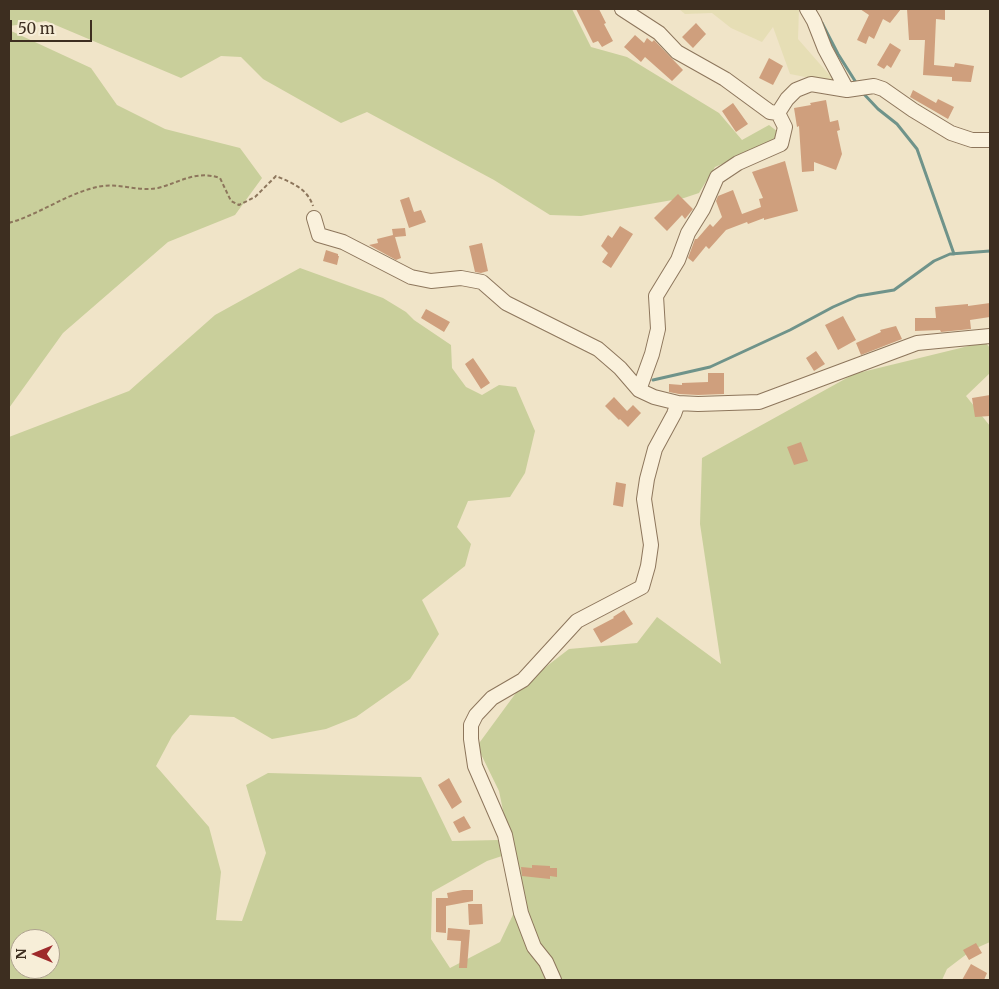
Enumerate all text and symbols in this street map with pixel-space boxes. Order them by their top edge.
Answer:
scale bar [12,10,95,42]
text: 50 m [18,19,55,38]
north arrow [10,929,60,979]
text: N [12,948,30,960]

